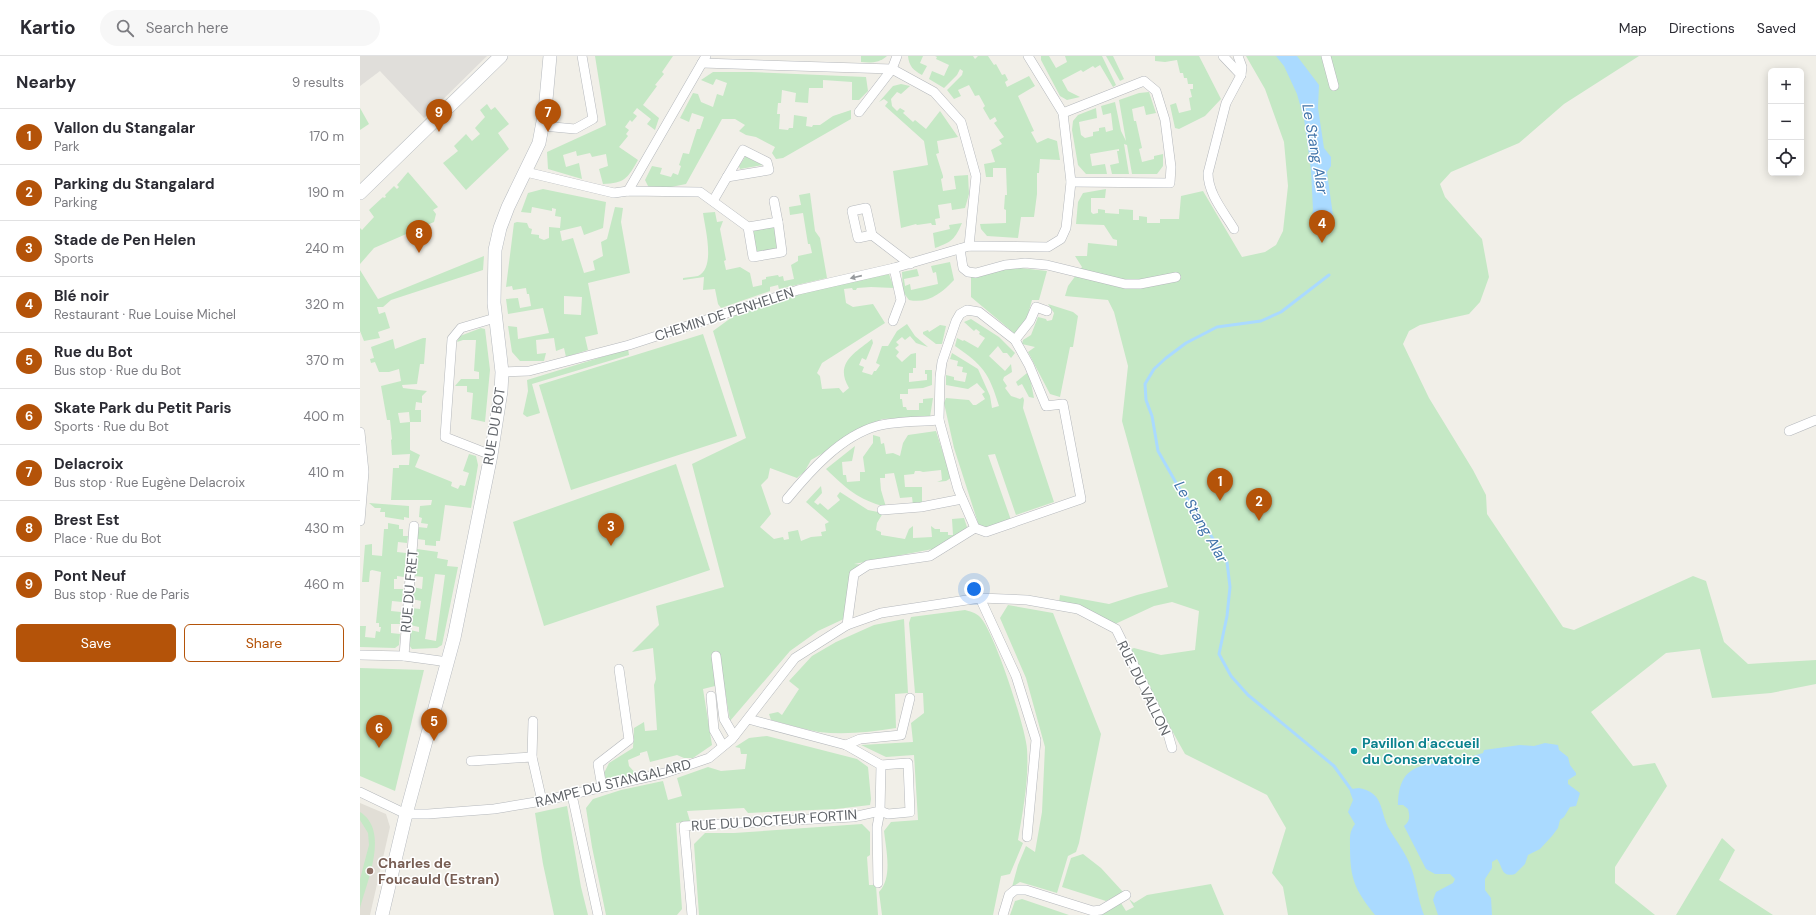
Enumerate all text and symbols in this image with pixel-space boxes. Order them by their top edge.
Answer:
search box [100,10,380,46]
text: Kartio [20,15,76,40]
icon: search [114,17,136,39]
text: Search here [146,18,228,38]
text: Map [1619,19,1647,37]
text: Directions [1669,19,1735,37]
text: Saved [1757,19,1796,37]
map controls [1768,68,1804,176]
button: + [1768,68,1804,104]
text: Nearby [16,71,76,93]
text: 9 results [292,74,344,91]
pin: 9 [426,99,452,132]
pin: 7 [535,99,561,132]
water label: Le Stang Alar [1297,102,1333,196]
button: − [1768,104,1804,140]
text: Vallon du Stangalar [54,118,195,138]
text: 1 [27,128,31,145]
text: 170 m [309,128,344,145]
text: Park [54,138,80,155]
button: locate [1768,140,1804,176]
text: Parking du Stangalard [54,174,215,194]
text: 2 [25,184,33,201]
text: 190 m [308,184,344,201]
text: Parking [54,194,98,211]
pin: 4 [1309,210,1335,243]
pin: 8 [406,220,432,253]
text: Stade de Pen Helen [54,230,196,250]
text: 3 [25,240,33,257]
text: 240 m [305,240,344,257]
text: Sports [54,250,94,267]
one-way arrow [850,274,862,280]
street label: CHEMIN DE PENHELEN [652,283,796,345]
text: Blé noir [54,286,109,306]
text: 4 [25,296,33,313]
text: 320 m [305,296,344,313]
text: Restaurant · Rue Louise Michel [54,306,236,323]
text: Rue du Bot [54,342,133,362]
text: 5 [25,352,33,369]
text: 370 m [306,352,344,369]
text: Bus stop · Rue du Bot [54,362,181,379]
street label: RUE DU BOT [479,386,509,466]
text: Skate Park du Petit Paris [54,398,232,418]
text: 6 [25,408,33,425]
text: 400 m [303,408,344,425]
text: Sports · Rue du Bot [54,418,169,435]
text: Delacroix [54,454,123,474]
text: 7 [26,464,32,481]
text: 410 m [308,464,344,481]
pin: 1 [1207,468,1233,501]
text: Bus stop · Rue Eugène Delacroix [54,474,245,491]
water label: Le Stang Alar [1169,477,1233,567]
pin: 2 [1246,488,1272,521]
text: Brest Est [54,510,119,530]
pin: 3 [598,513,624,546]
text: 8 [25,520,33,537]
text: 430 m [304,520,344,537]
text: Place · Rue du Bot [54,530,161,547]
street label: RUE DU FRET [396,549,422,633]
text: Pont Neuf [54,566,126,586]
text: 9 [25,576,33,593]
text: 460 m [304,576,344,593]
your location [964,579,984,599]
text: Bus stop · Rue de Paris [54,586,190,603]
button: Save [16,624,176,662]
button: Share [184,624,344,662]
street label: RUE DU VALLON [1113,638,1175,738]
pin: 5 [421,708,447,741]
pin: 6 [366,715,392,748]
place label: Pavillon d'accueil du Conservatoire [1362,734,1480,768]
marker: Pavillon d'accueil du Conservatoire [1349,746,1359,756]
street label: RAMPE DU STANGALARD [533,755,693,811]
street label: RUE DU DOCTEUR FORTIN [690,805,858,835]
place label: Charles de Foucauld (Estran) [378,854,500,888]
marker: Charles de Foucauld (Estran) [365,866,375,876]

